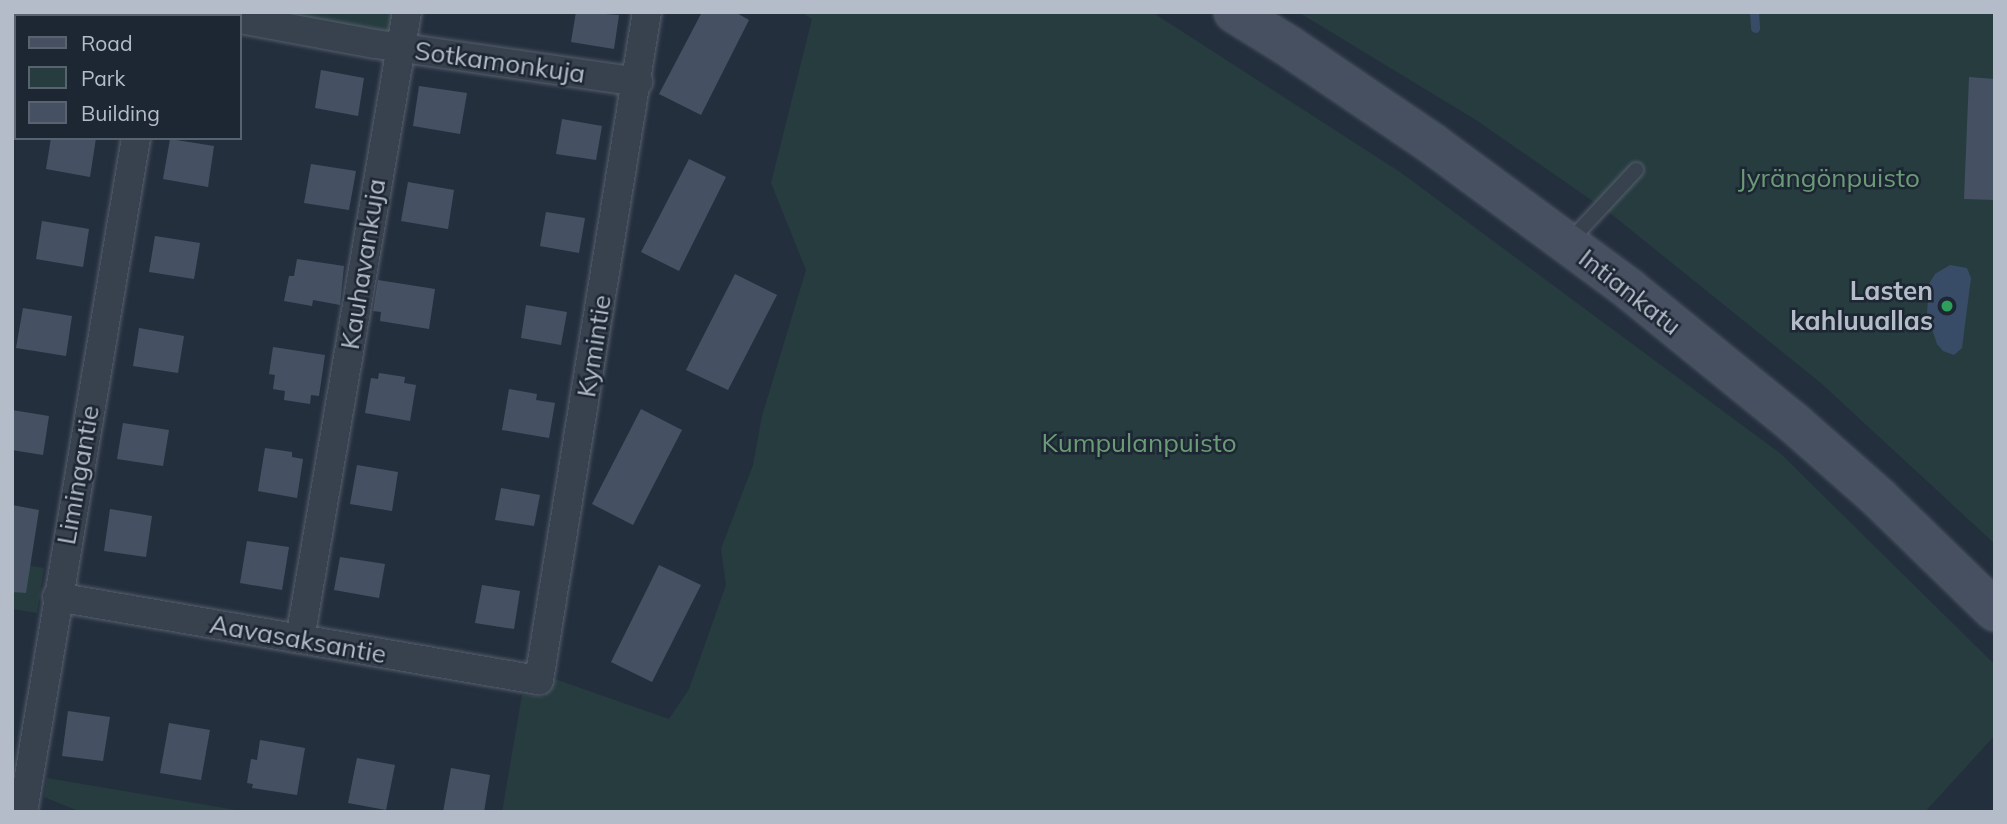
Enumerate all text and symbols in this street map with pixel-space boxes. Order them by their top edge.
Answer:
legend [14,14,242,140]
text: Road [81,30,132,56]
street label: Sotkamonkuja [413,35,587,89]
text: Park [81,65,125,91]
text: Building [81,100,160,126]
park label: Jyrängönpuisto [1738,162,1920,194]
street label: Kauhavankuja [334,176,392,352]
street label: Intiankatu [1573,242,1687,342]
place label: Lasten kahluuallas [1790,275,1933,336]
street label: Kymintie [571,293,617,399]
marker: Lasten kahluuallas [1939,298,1955,314]
street label: Limingantie [50,403,106,547]
park label: Kumpulanpuisto [1041,427,1237,459]
street label: Aavasaksantie [207,608,389,670]

